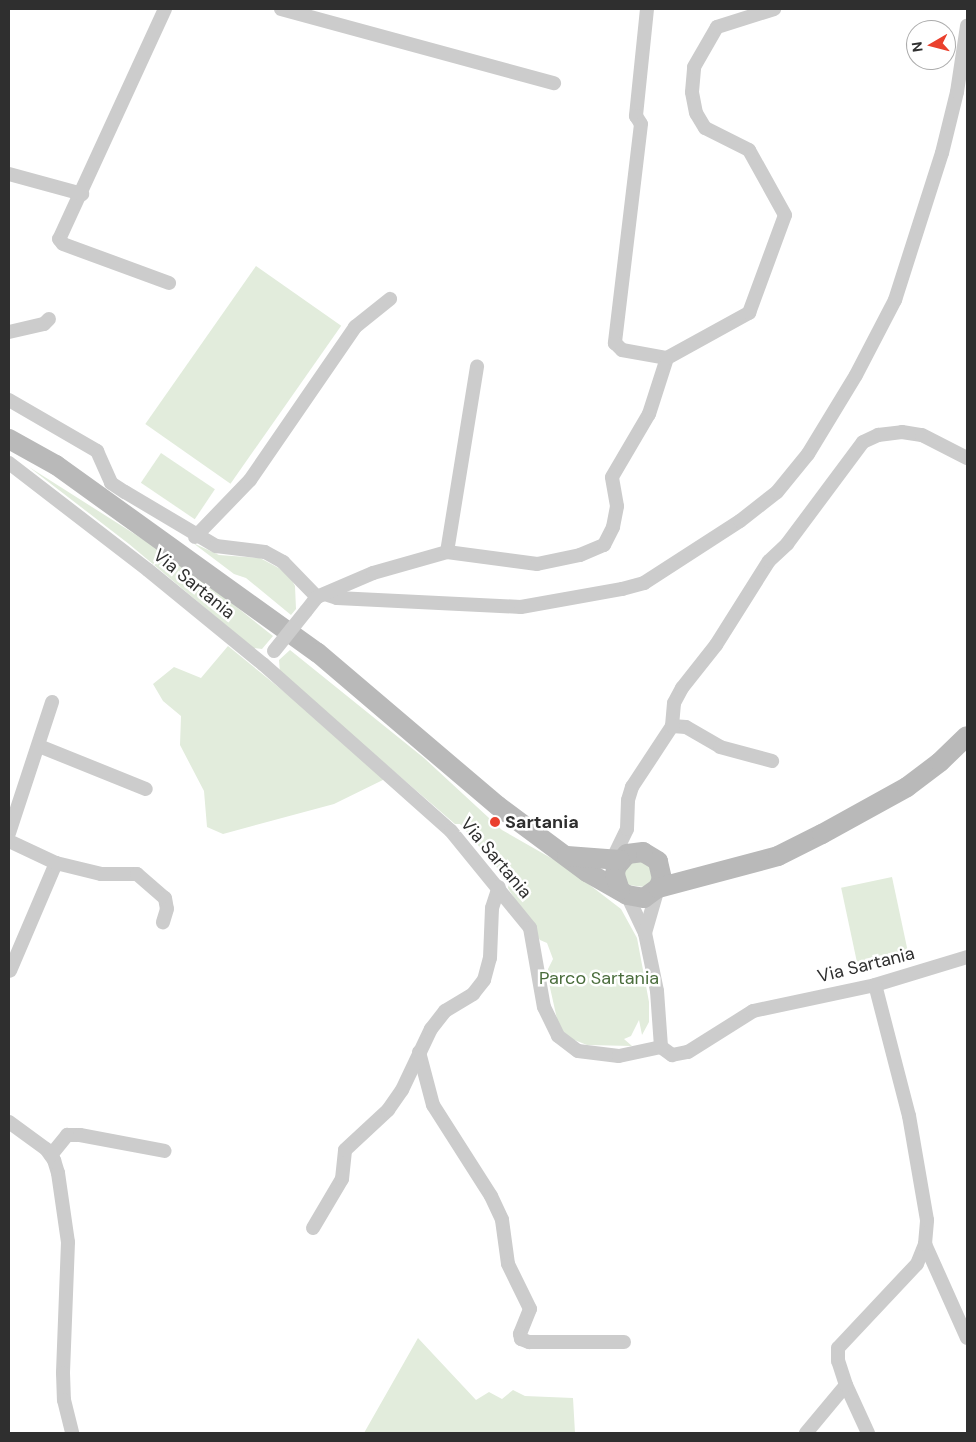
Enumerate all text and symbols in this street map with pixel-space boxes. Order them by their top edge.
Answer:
north arrow [906,20,956,70]
text: N [908,41,927,53]
street label: Via Sartania [149,544,239,624]
place label: Sartania [505,811,579,833]
street label: Via Sartania [456,813,536,903]
marker: Sartania [489,816,501,828]
street label: Via Sartania [815,943,917,987]
park label: Parco Sartania [539,967,659,989]

